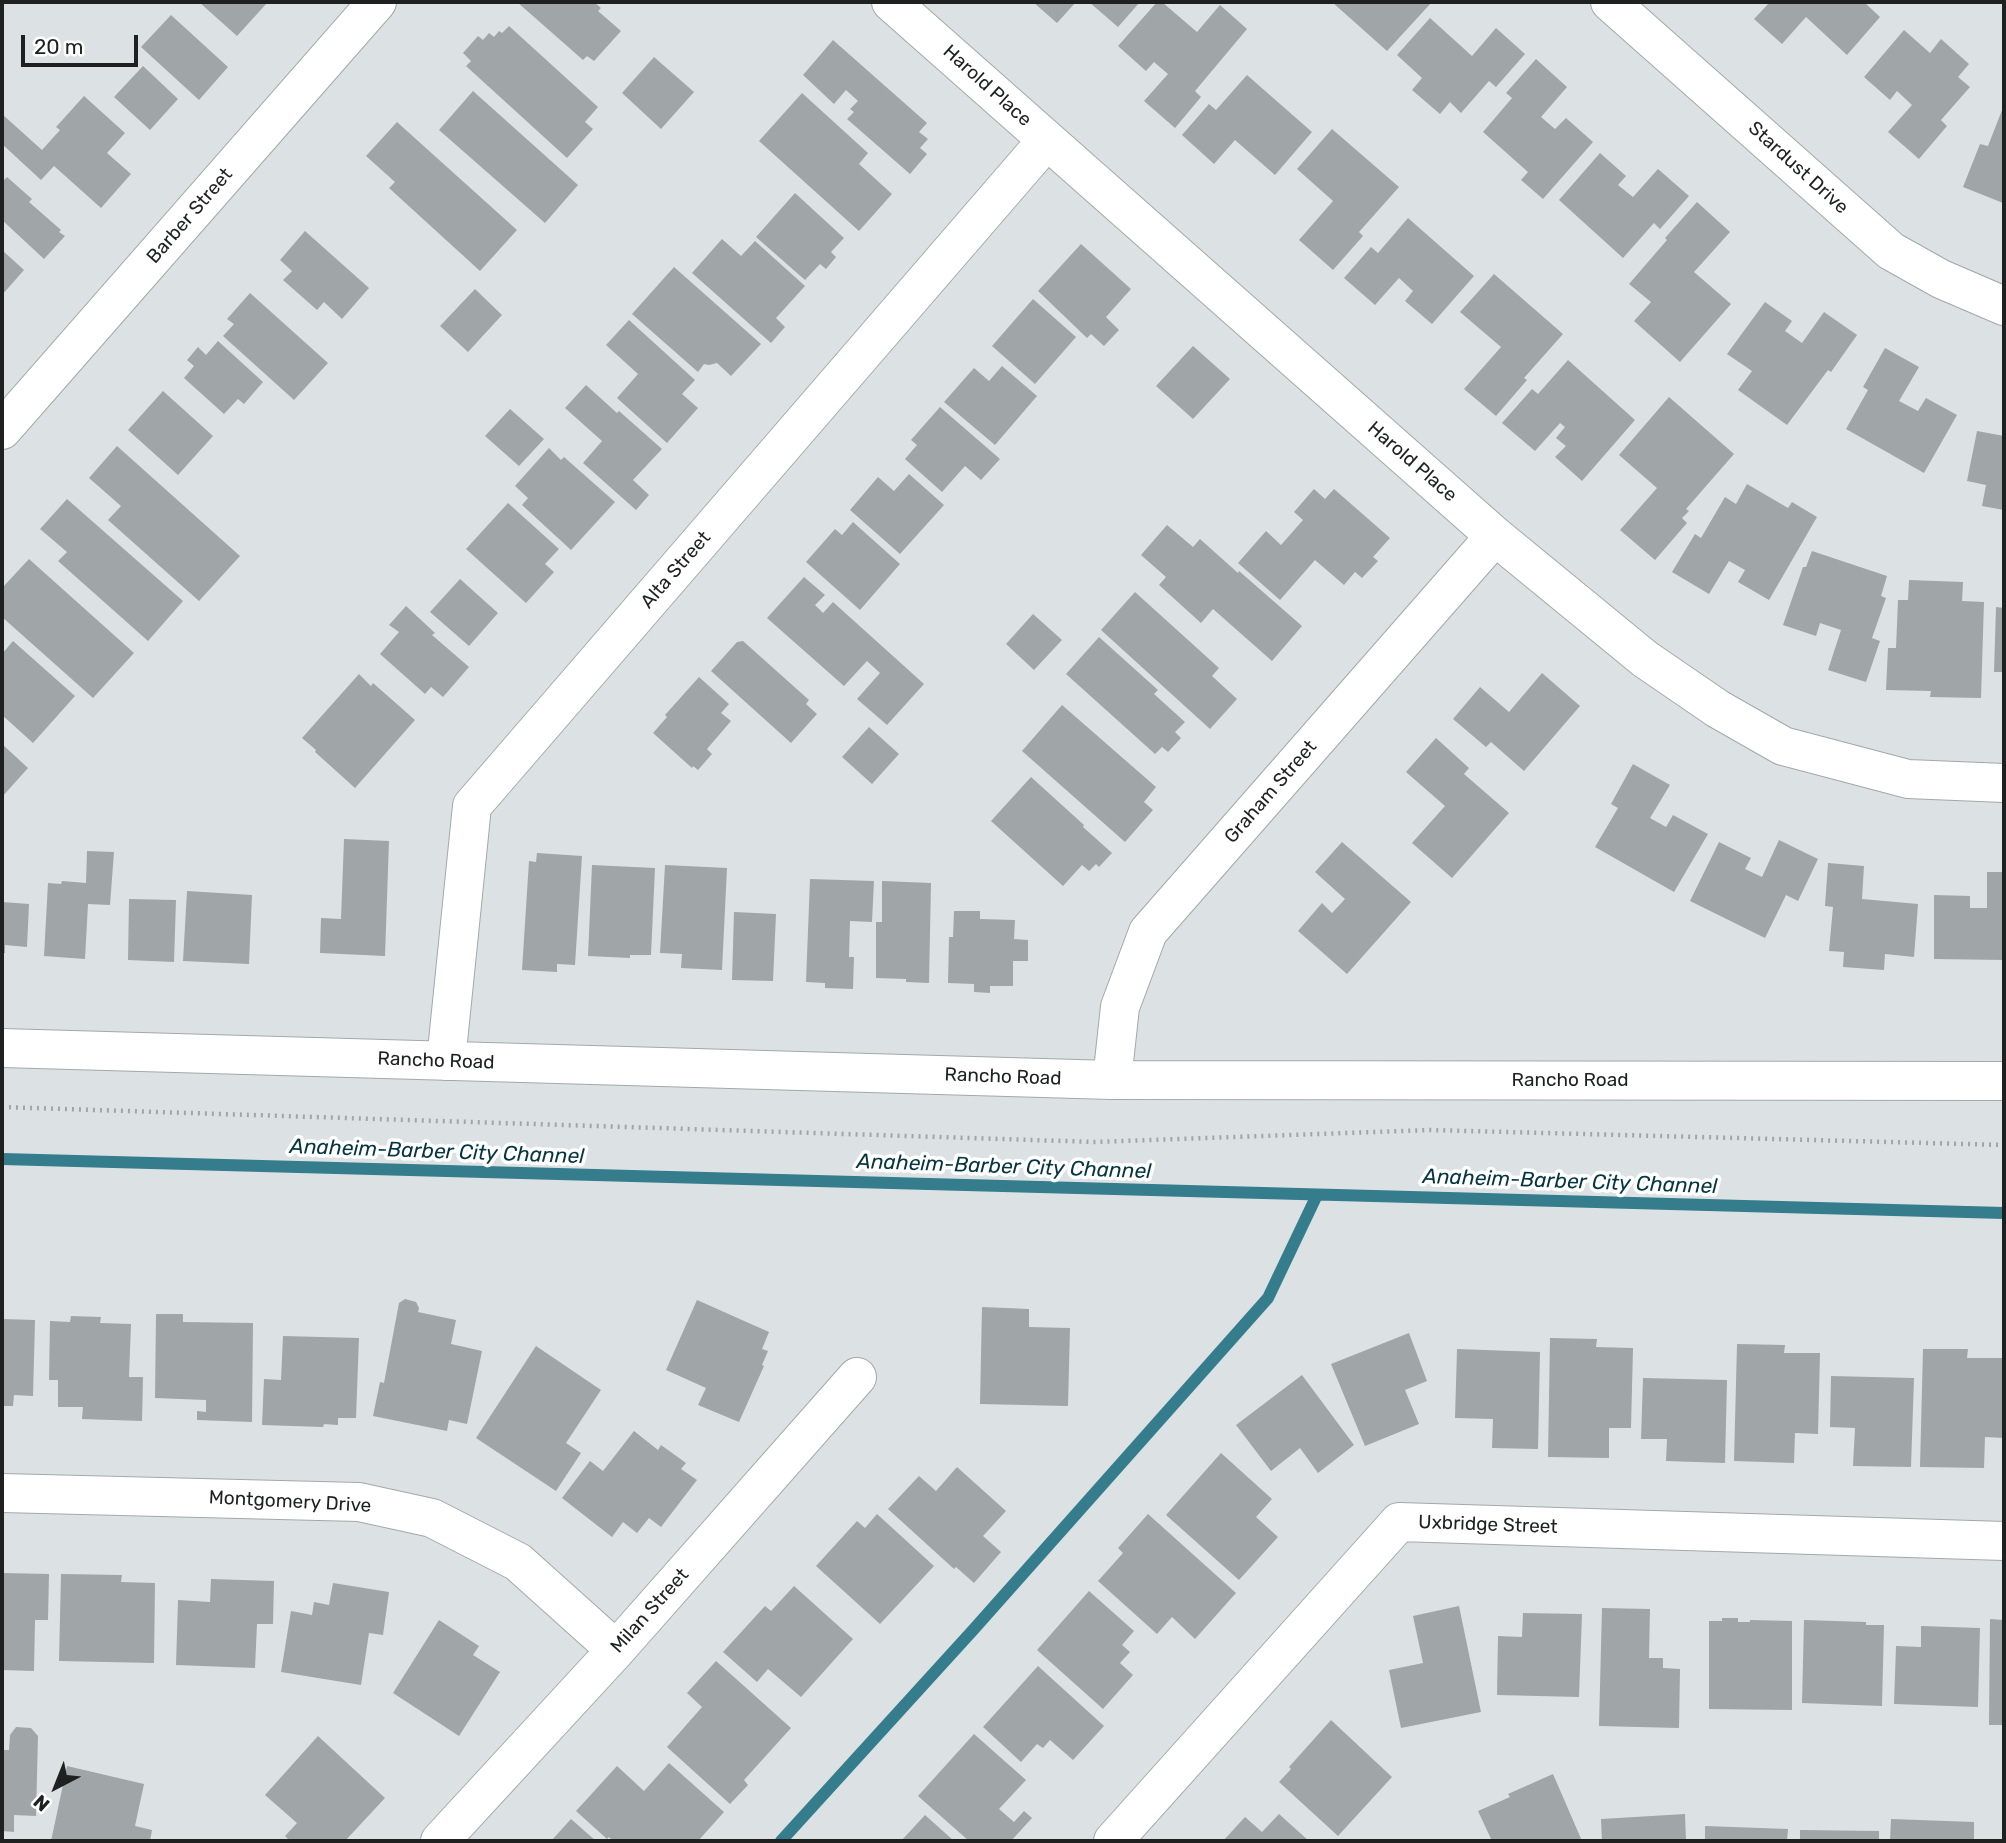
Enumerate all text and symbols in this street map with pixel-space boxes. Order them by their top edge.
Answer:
scale bar [24,21,142,65]
text: 20 m [34,34,83,59]
street label: Harold Place [938,40,1036,132]
street label: Stardust Drive [1743,117,1853,219]
street label: Barber Street [142,164,238,268]
street label: Harold Place [1363,417,1461,507]
street label: Alta Street [636,527,716,613]
street label: Graham Street [1220,736,1322,848]
street label: Rancho Road [377,1048,495,1074]
street label: Rancho Road [944,1064,1062,1090]
street label: Rancho Road [1511,1070,1629,1092]
water label: Anaheim-Barber City Channel [289,1134,585,1170]
water label: Anaheim-Barber City Channel [856,1149,1152,1185]
water label: Anaheim-Barber City Channel [1422,1164,1718,1200]
street label: Montgomery Drive [208,1486,372,1518]
street label: Uxbridge Street [1418,1511,1558,1539]
street label: Milan Street [606,1564,694,1658]
north arrow [21,1752,91,1822]
text: N [29,1790,54,1816]

